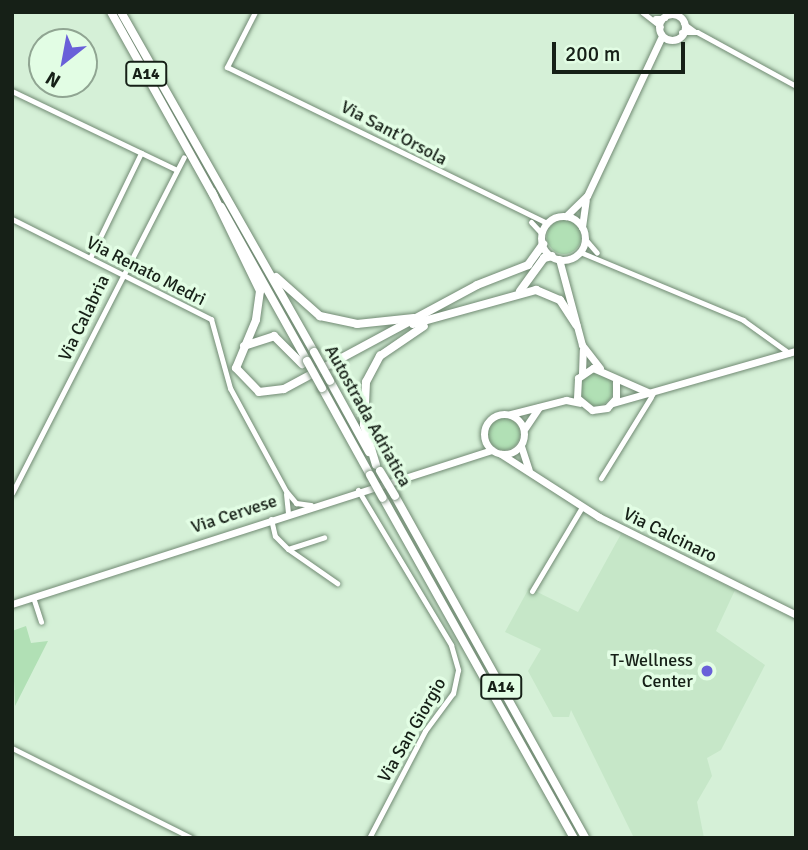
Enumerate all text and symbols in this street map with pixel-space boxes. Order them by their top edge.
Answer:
north arrow [28,28,98,98]
scale bar [556,28,689,72]
text: 200 m [565,41,620,67]
road number: A14 [125,61,167,86]
text: N [41,66,65,93]
street label: Via Sant'Orsola [337,96,451,170]
street label: Via Renato Medri [83,232,209,310]
street label: Via Calabria [54,271,114,365]
street label: Autostrada Adriatica [320,341,416,491]
street label: Via Cervese [188,490,280,538]
street label: Via Calcinaro [620,503,720,567]
place label: T-Wellness Center [610,650,693,692]
marker: T-Wellness Center [699,663,715,679]
street label: Via San Giorgio [373,674,451,786]
road number: A14 [480,674,522,700]

